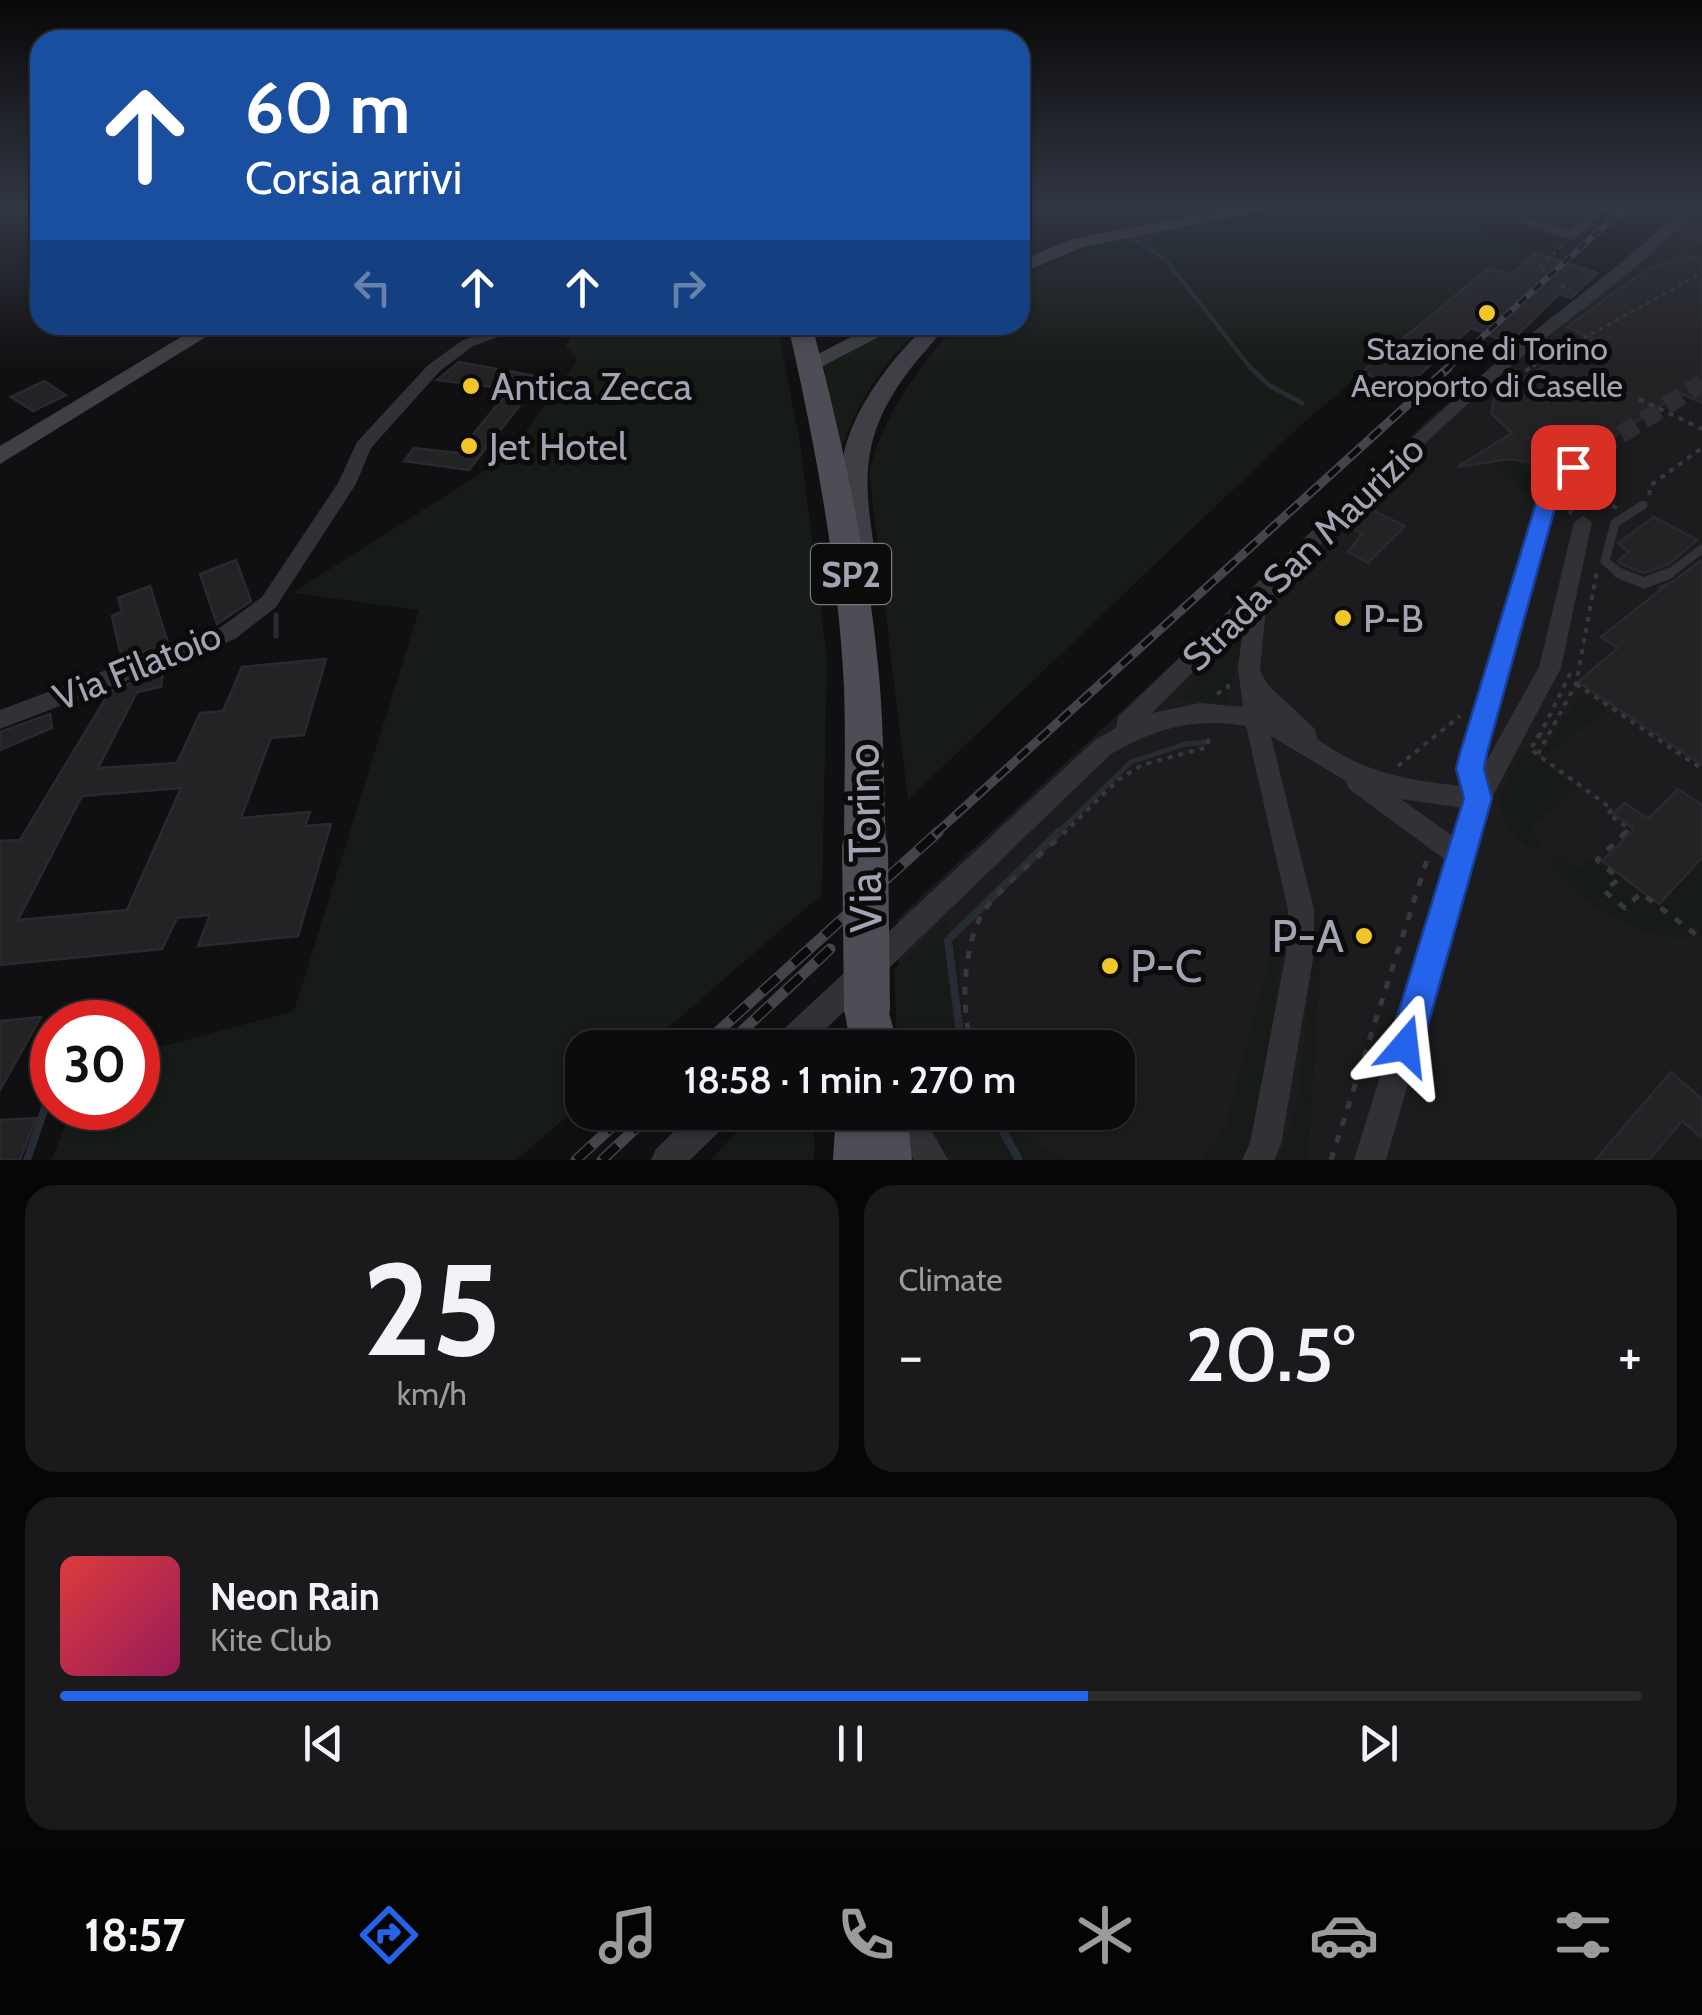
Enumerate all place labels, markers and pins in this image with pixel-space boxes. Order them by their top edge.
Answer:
marker: Stazione di Torino Aeroporto di Caselle [1476,302,1498,324]
place label: Stazione di Torino Aeroporto di Caselle [1351,329,1623,405]
place label: Antica Zecca [491,363,692,410]
marker: Antica Zecca [460,375,482,397]
place label: Jet Hotel [488,423,627,470]
pin [1531,425,1616,510]
marker: Jet Hotel [458,435,480,457]
place label: P-B [1363,595,1424,642]
marker: P-B [1332,607,1354,629]
place label: P-A [1271,909,1344,963]
marker: P-A [1353,925,1375,947]
place label: P-C [1130,939,1203,993]
marker: P-C [1099,955,1121,977]

